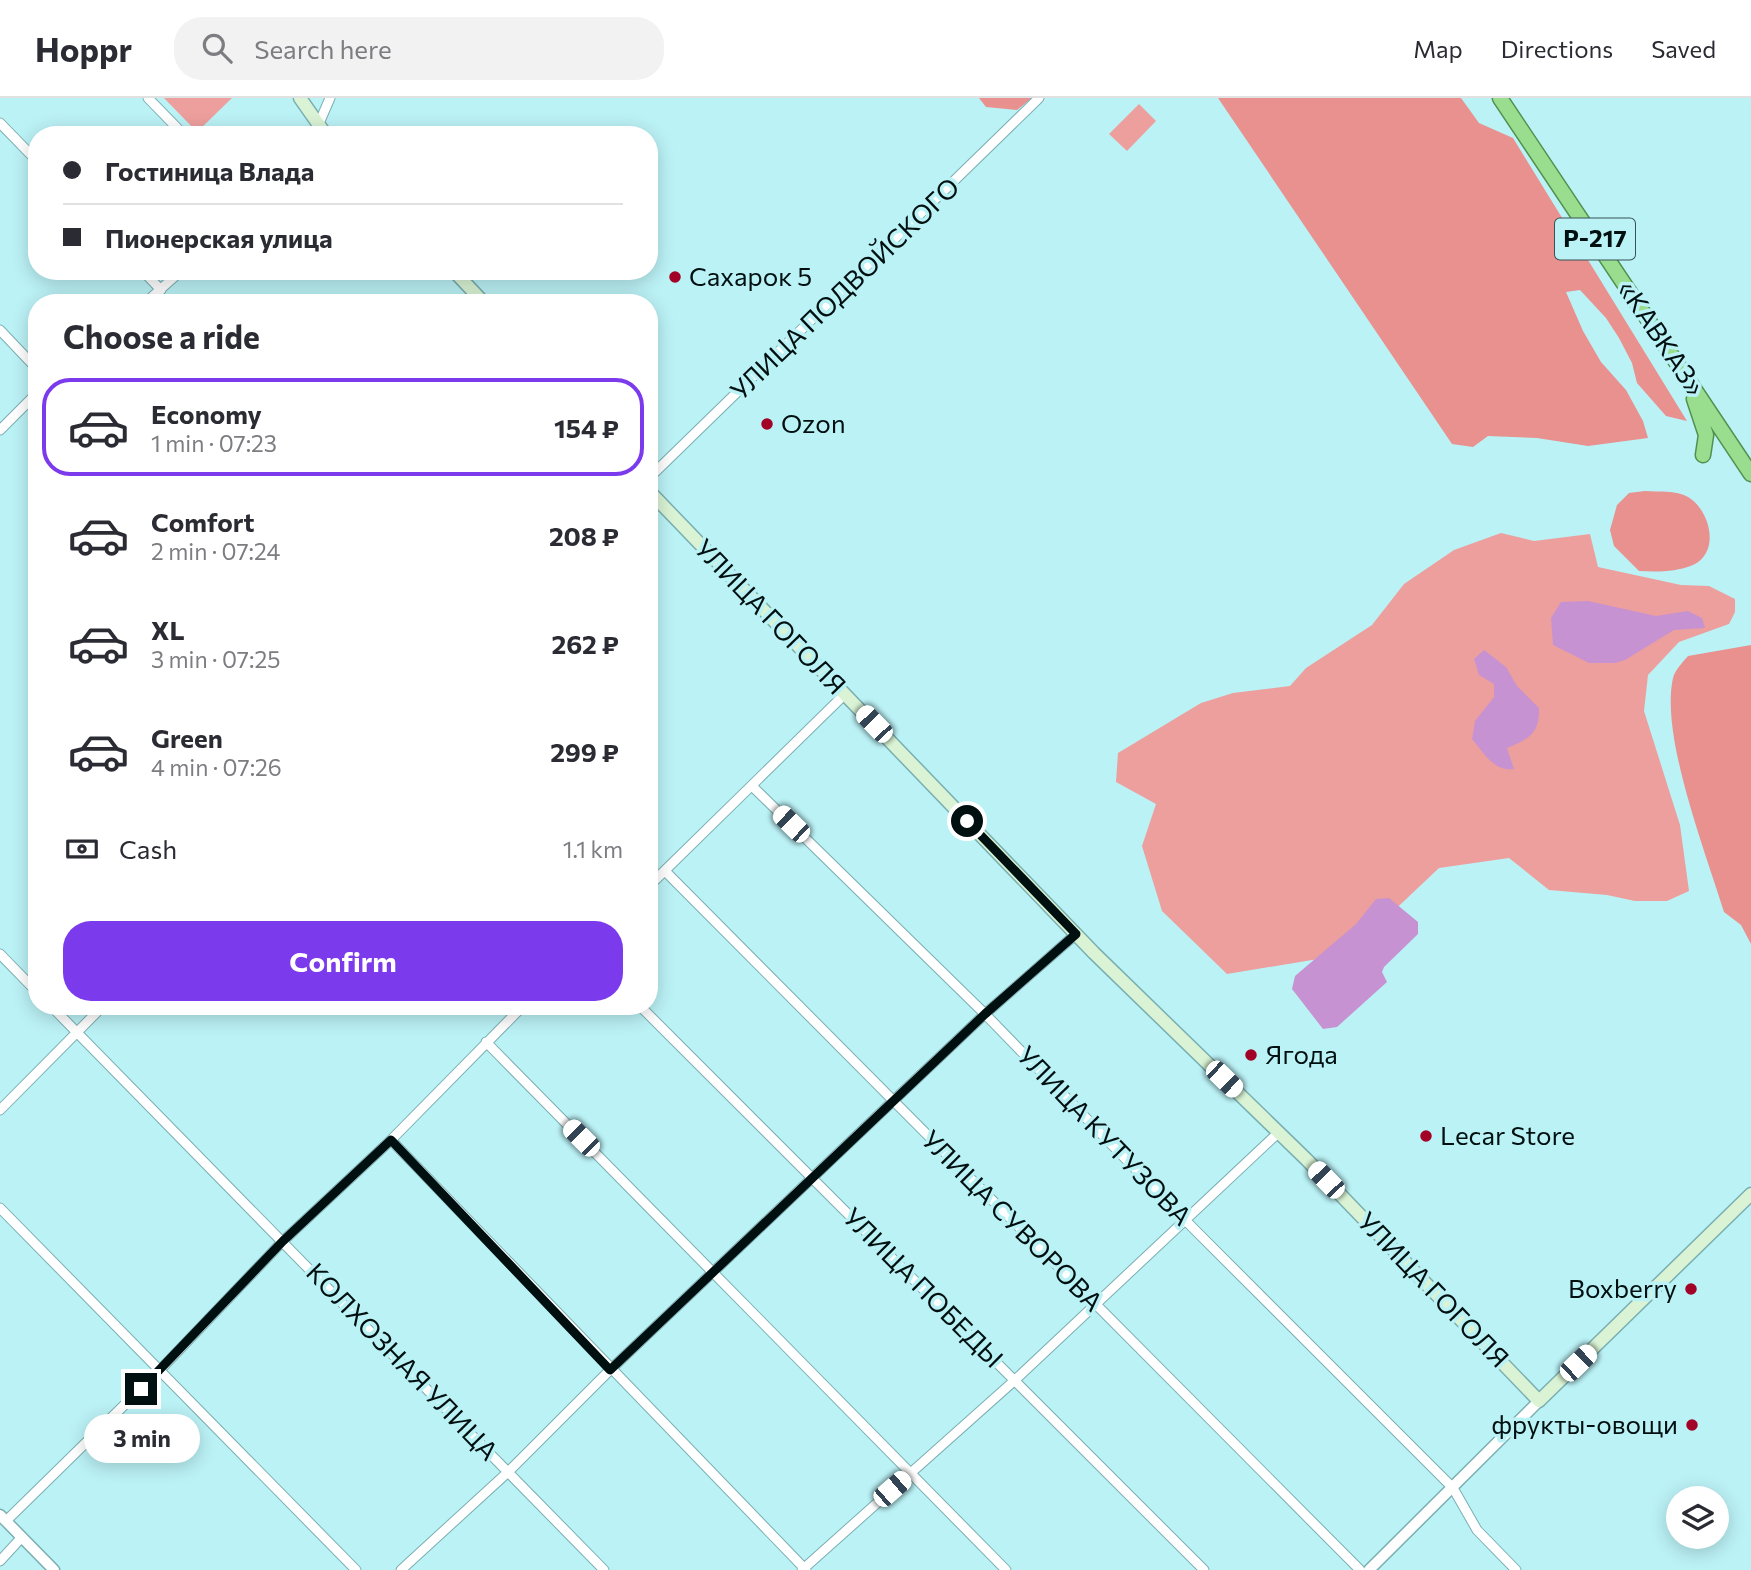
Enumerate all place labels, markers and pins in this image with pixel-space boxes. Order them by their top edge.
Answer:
place label: Сахарок 5 [689,260,812,291]
marker: Сахарок 5 [667,269,683,285]
place label: Ozon [781,407,846,438]
marker: Ozon [759,416,775,432]
place label: Ягода [1265,1038,1338,1069]
marker: Ягода [1243,1047,1259,1063]
place label: Lecar Store [1440,1119,1575,1150]
marker: Lecar Store [1418,1128,1434,1144]
place label: Boxberry [1568,1272,1677,1303]
marker: Boxberry [1683,1281,1699,1297]
place label: фрукты-овощи [1491,1408,1678,1439]
marker: фрукты-овощи [1684,1417,1700,1433]

